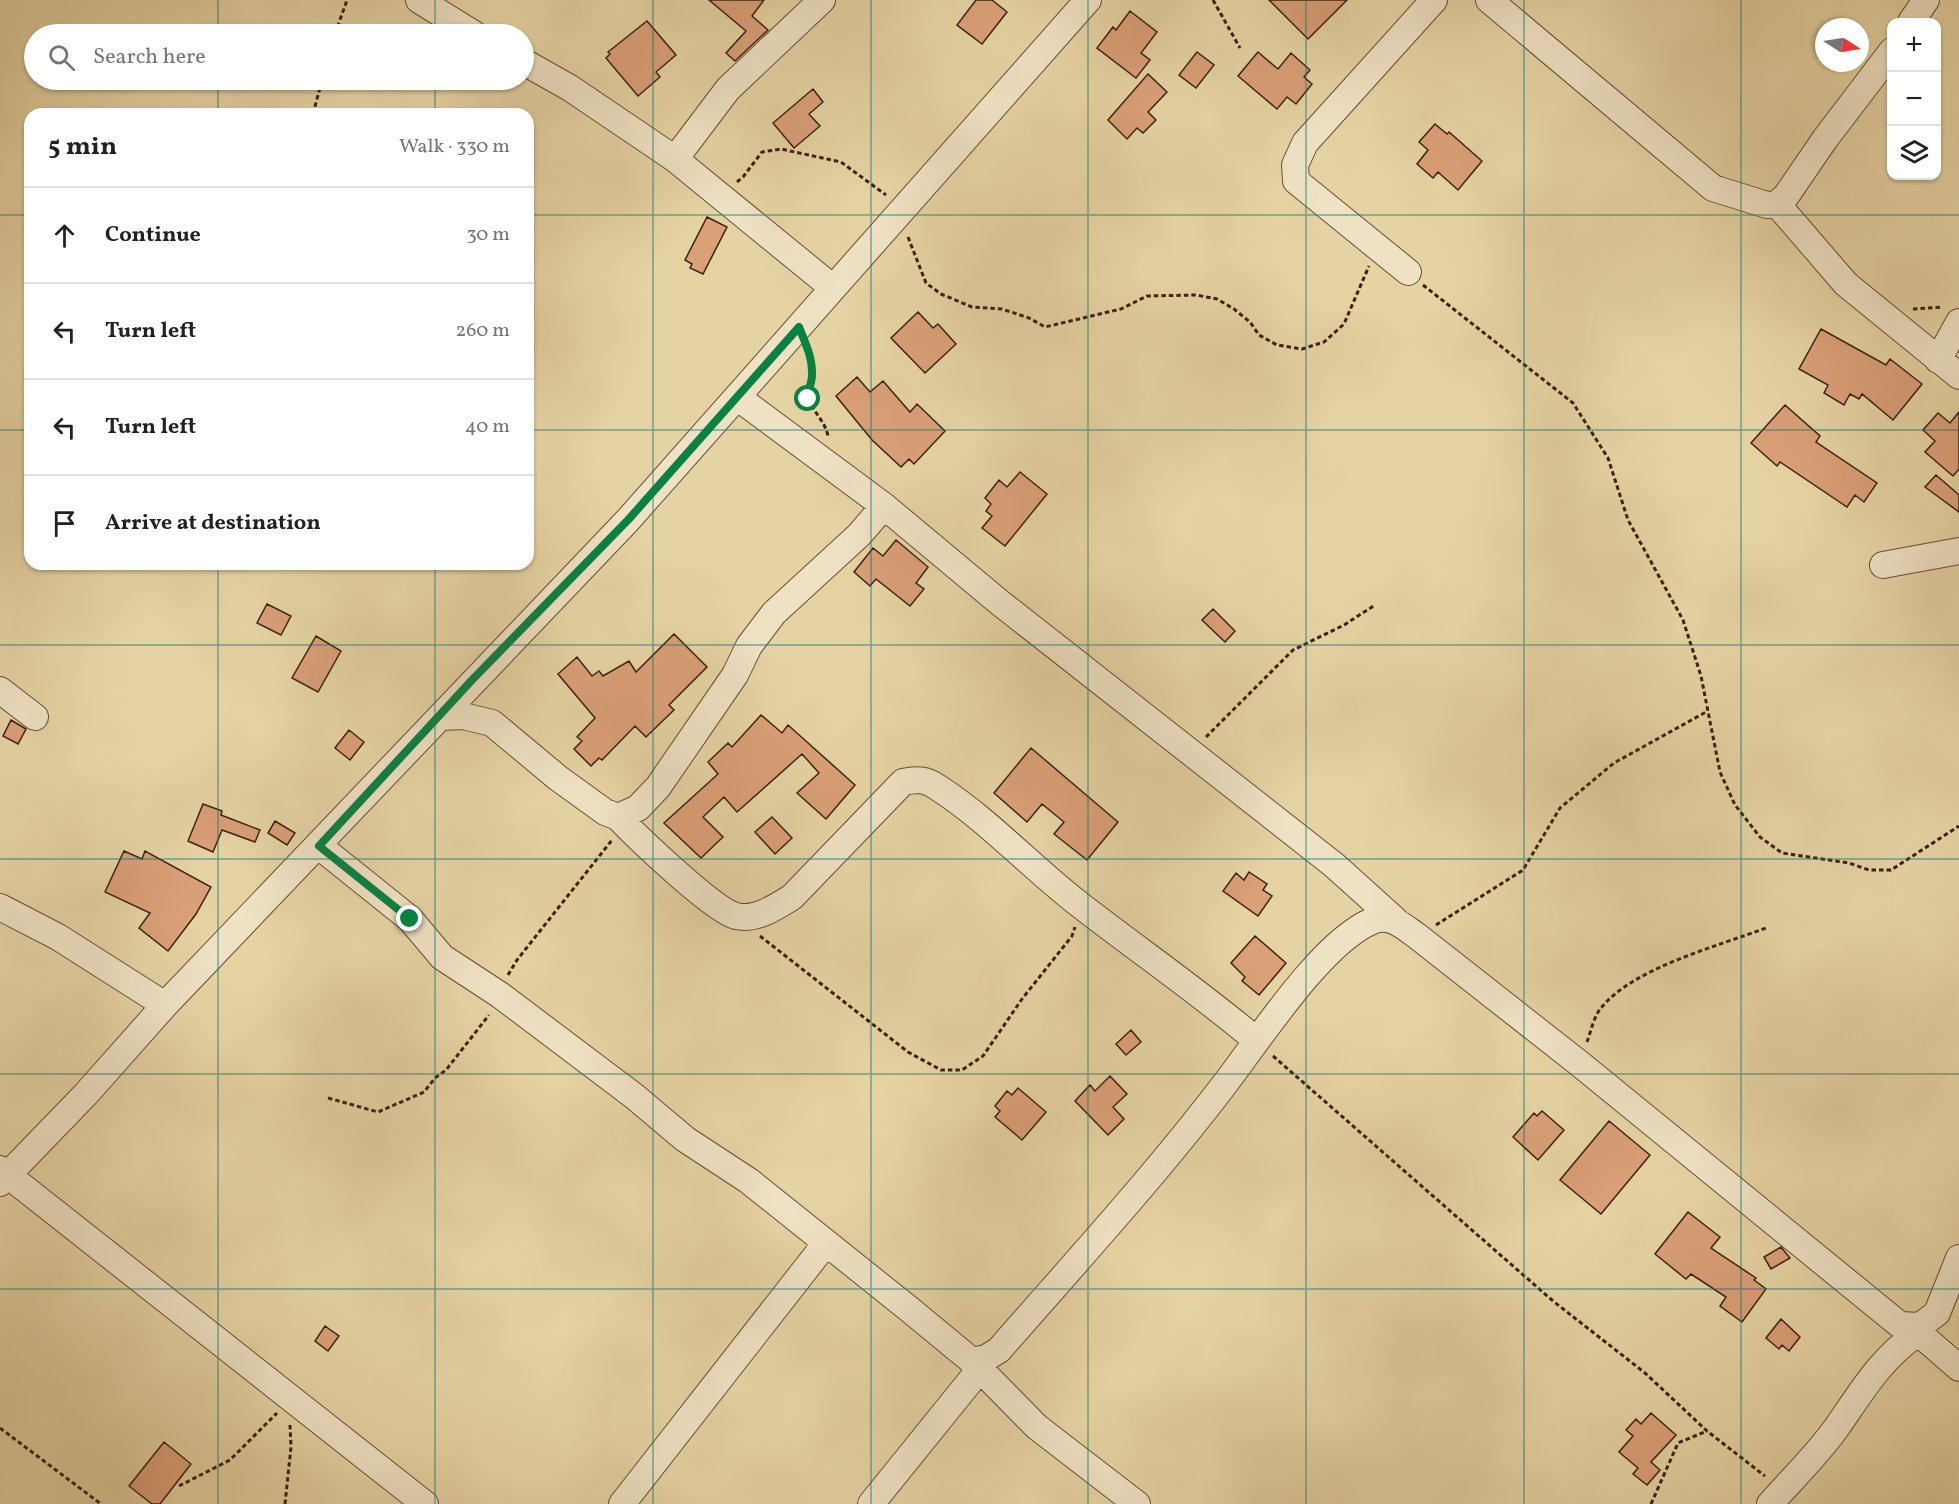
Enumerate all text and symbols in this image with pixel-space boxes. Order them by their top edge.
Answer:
north arrow [1815,18,1869,72]
map controls [1887,18,1941,180]
button: + [1887,18,1941,72]
search box [24,24,534,90]
icon: search [45,41,78,74]
text: Search here [93,42,206,73]
button: − [1887,72,1941,126]
button: layers [1887,126,1941,180]
text: 5 min [48,129,117,165]
text: Walk · 330 m [399,133,510,161]
icon: ahead [48,219,81,252]
text: Continue [105,220,201,251]
text: 30 m [466,221,510,249]
icon: left [48,315,81,348]
text: Turn left [105,316,196,347]
text: 260 m [455,317,510,345]
route start [794,385,820,411]
icon: left [48,411,81,444]
text: Turn left [105,412,196,443]
text: 40 m [465,413,510,441]
icon: arrive [48,507,81,540]
text: Arrive at destination [105,508,321,539]
route end [396,905,422,931]

